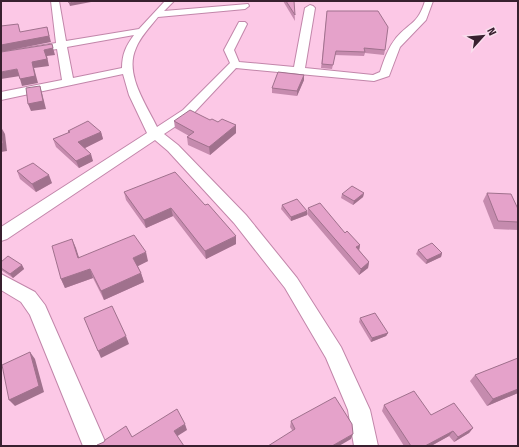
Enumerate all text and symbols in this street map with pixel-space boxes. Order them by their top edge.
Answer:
north arrow [463,16,503,56]
text: N [484,25,499,38]

